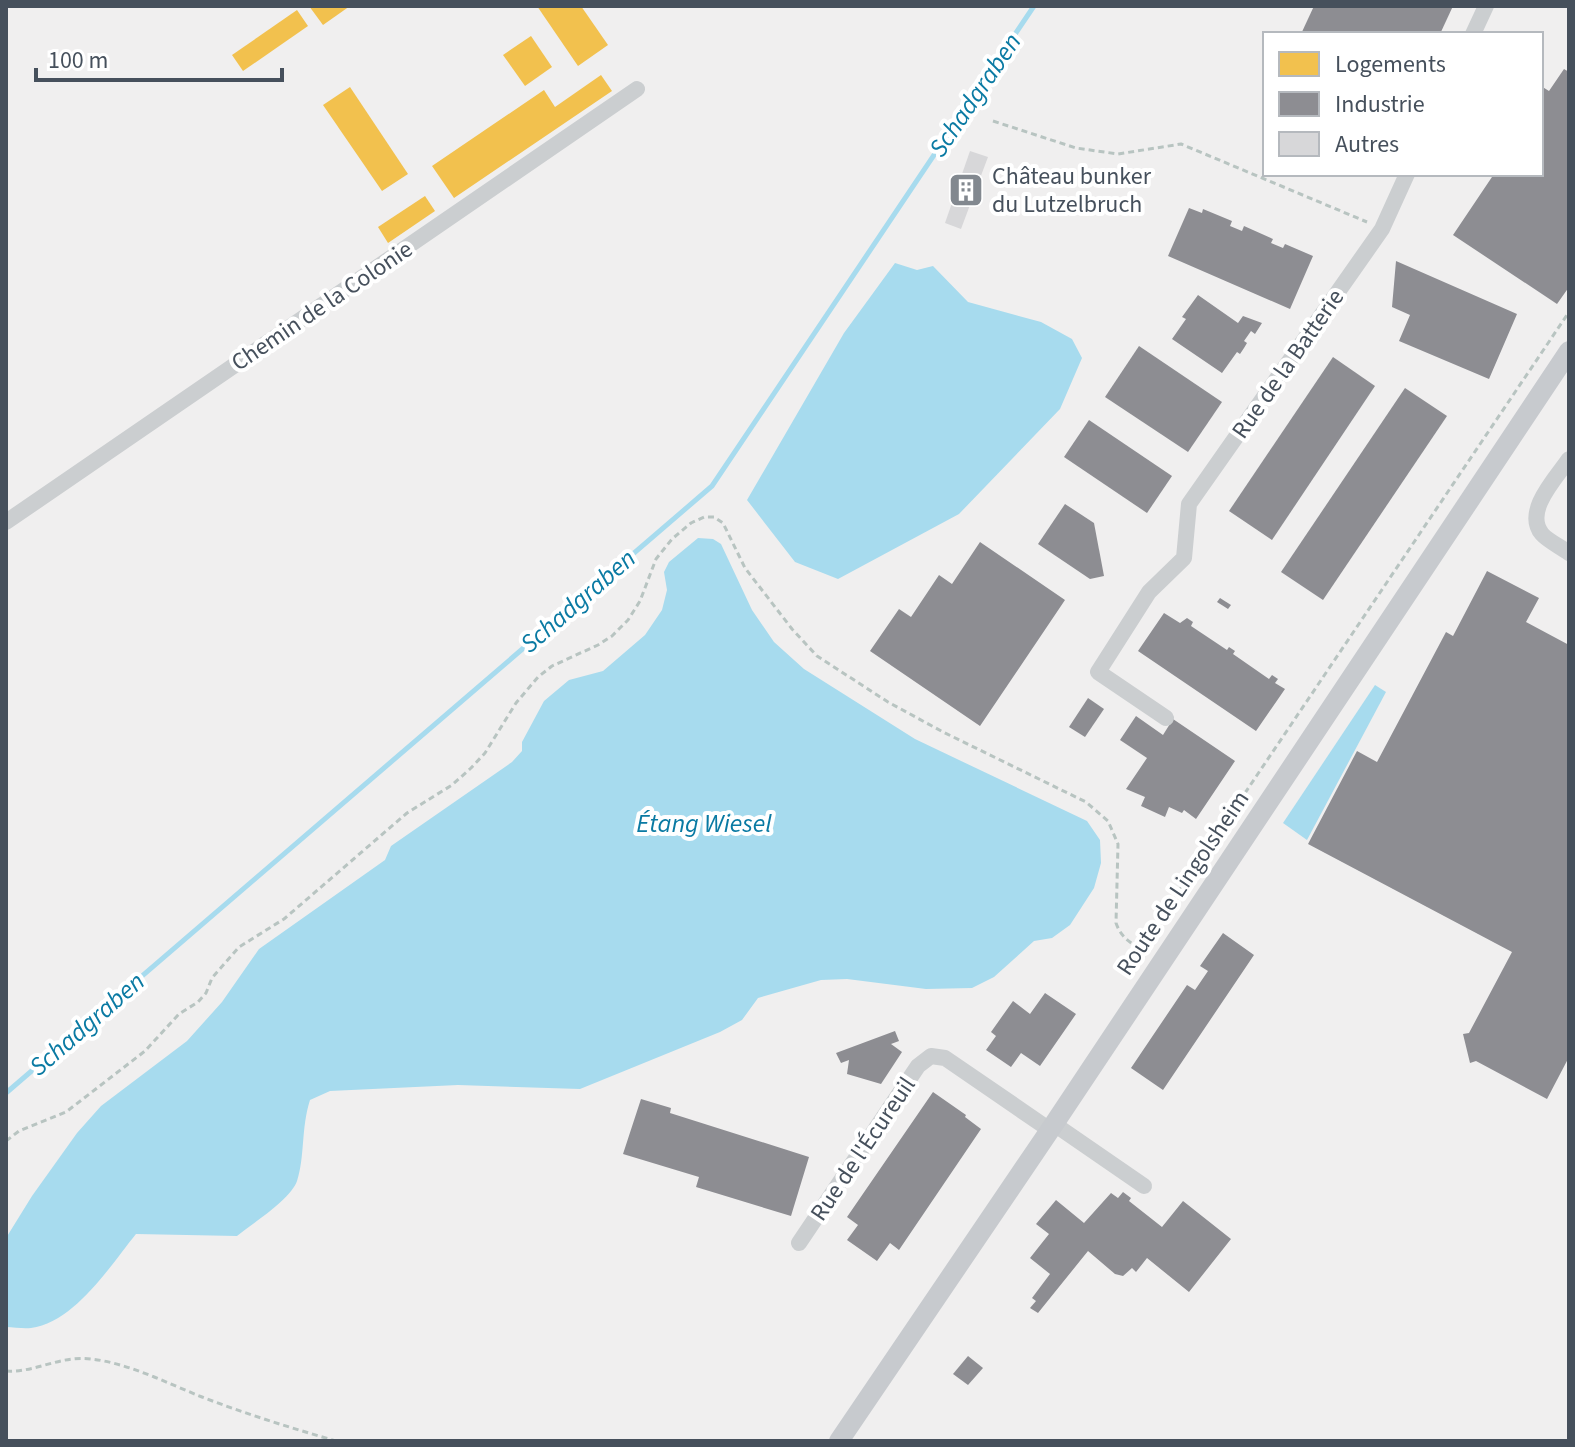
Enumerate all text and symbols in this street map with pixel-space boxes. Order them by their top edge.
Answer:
water label: Schadgraben [920,26,1030,164]
scale bar [36,32,282,82]
legend [1263,32,1543,176]
text: 100 m [48,43,108,78]
text: Logements [1335,47,1446,82]
text: Industrie [1335,87,1425,122]
text: Autres [1335,127,1399,162]
place label: Château bunker du Lutzelbruch [992,159,1152,222]
building icon: Château bunker du Lutzelbruch [947,171,985,209]
street label: Chemin de la Colonie [224,232,420,380]
street label: Rue de la Batterie [1223,282,1353,446]
water label: Schadgraben [512,540,644,662]
street label: Route de Lingolsheim [1108,784,1258,982]
water label: Étang Wiesel [636,805,772,842]
water label: Schadgraben [21,963,153,1085]
street label: Rue de l'Écureuil [802,1070,924,1228]

